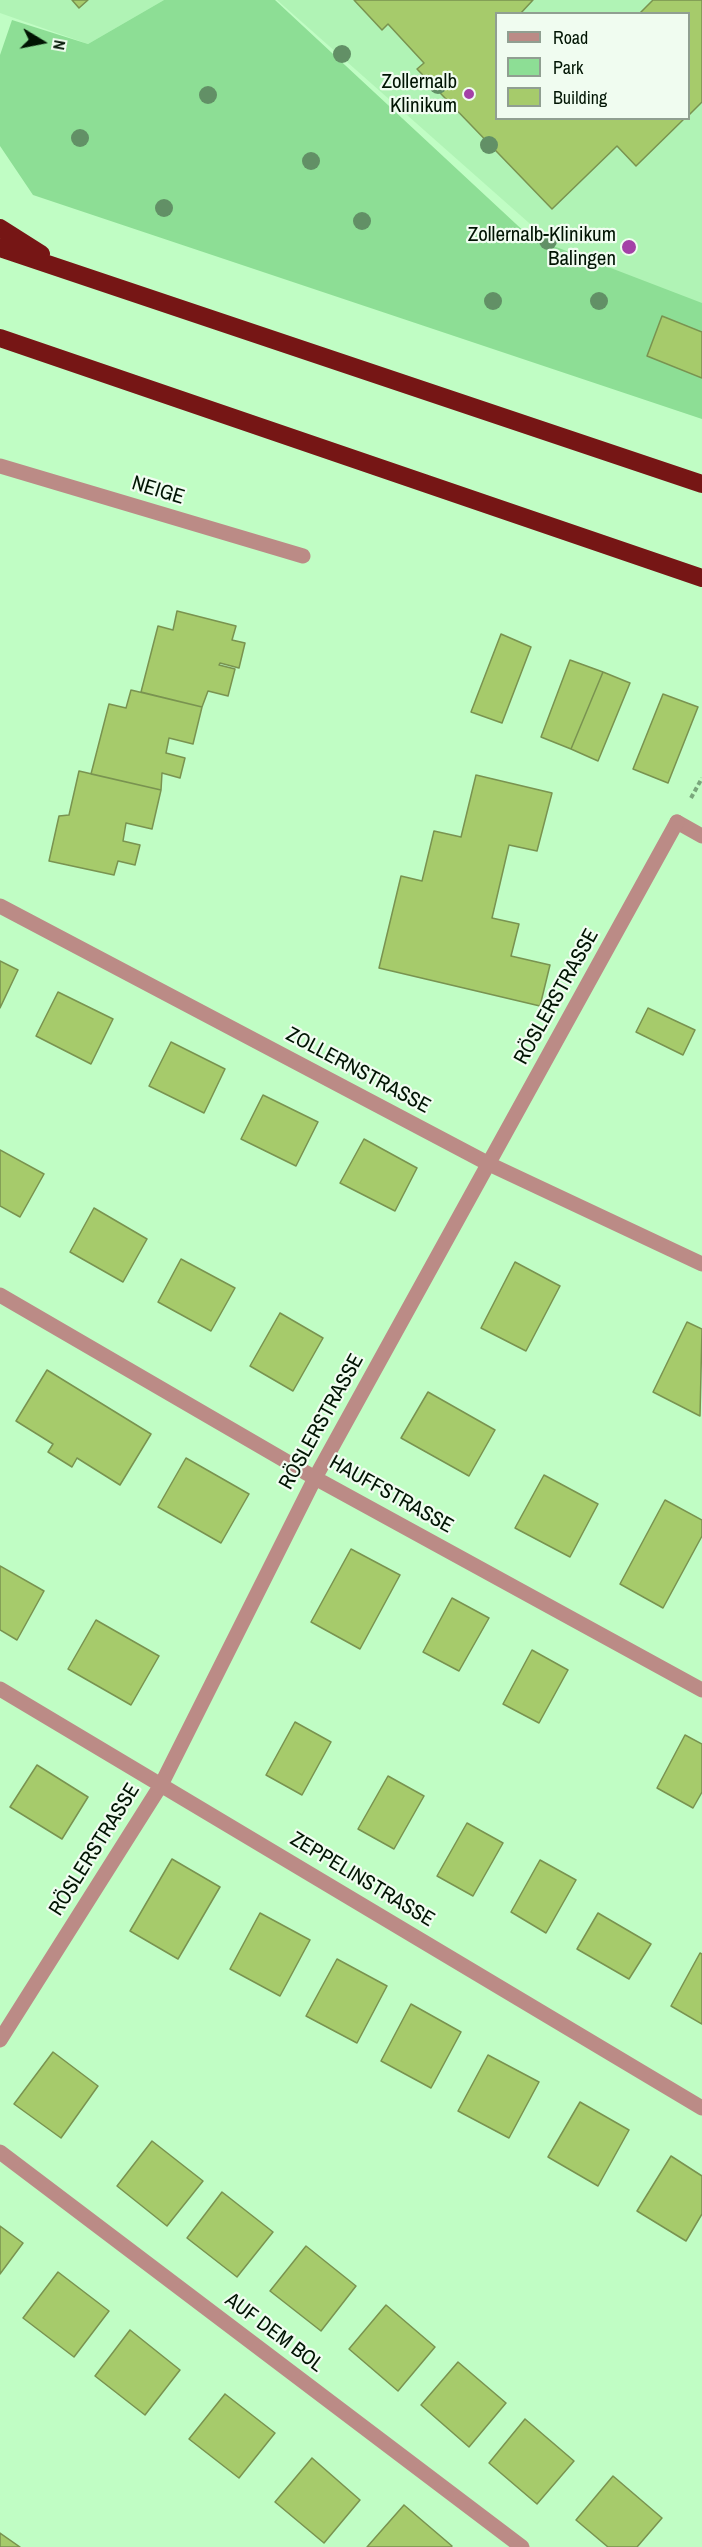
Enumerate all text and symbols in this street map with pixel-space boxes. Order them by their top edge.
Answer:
north arrow [12,12,72,72]
legend [495,12,690,120]
text: Road [553,25,588,50]
text: N [48,39,71,52]
text: Park [553,55,583,80]
place label: Zollernalb Klinikum [381,69,457,119]
text: Building [553,85,607,110]
marker: Zollernalb Klinikum [462,87,476,101]
place label: Zollernalb-Klinikum Balingen [468,222,616,272]
marker: Zollernalb-Klinikum Balingen [620,238,638,256]
street label: NEIGE [129,471,187,511]
street label: RÖSLERSTRASSE [509,925,605,1069]
street label: ZOLLERNSTRASSE [282,1022,434,1120]
street label: RÖSLERSTRASSE [274,1350,370,1494]
street label: HAUFFSTRASSE [325,1451,457,1539]
street label: RÖSLERSTRASSE [44,1779,146,1921]
street label: ZEPPELINSTRASSE [285,1827,439,1933]
street label: AUF DEM BOL [220,2288,328,2378]

